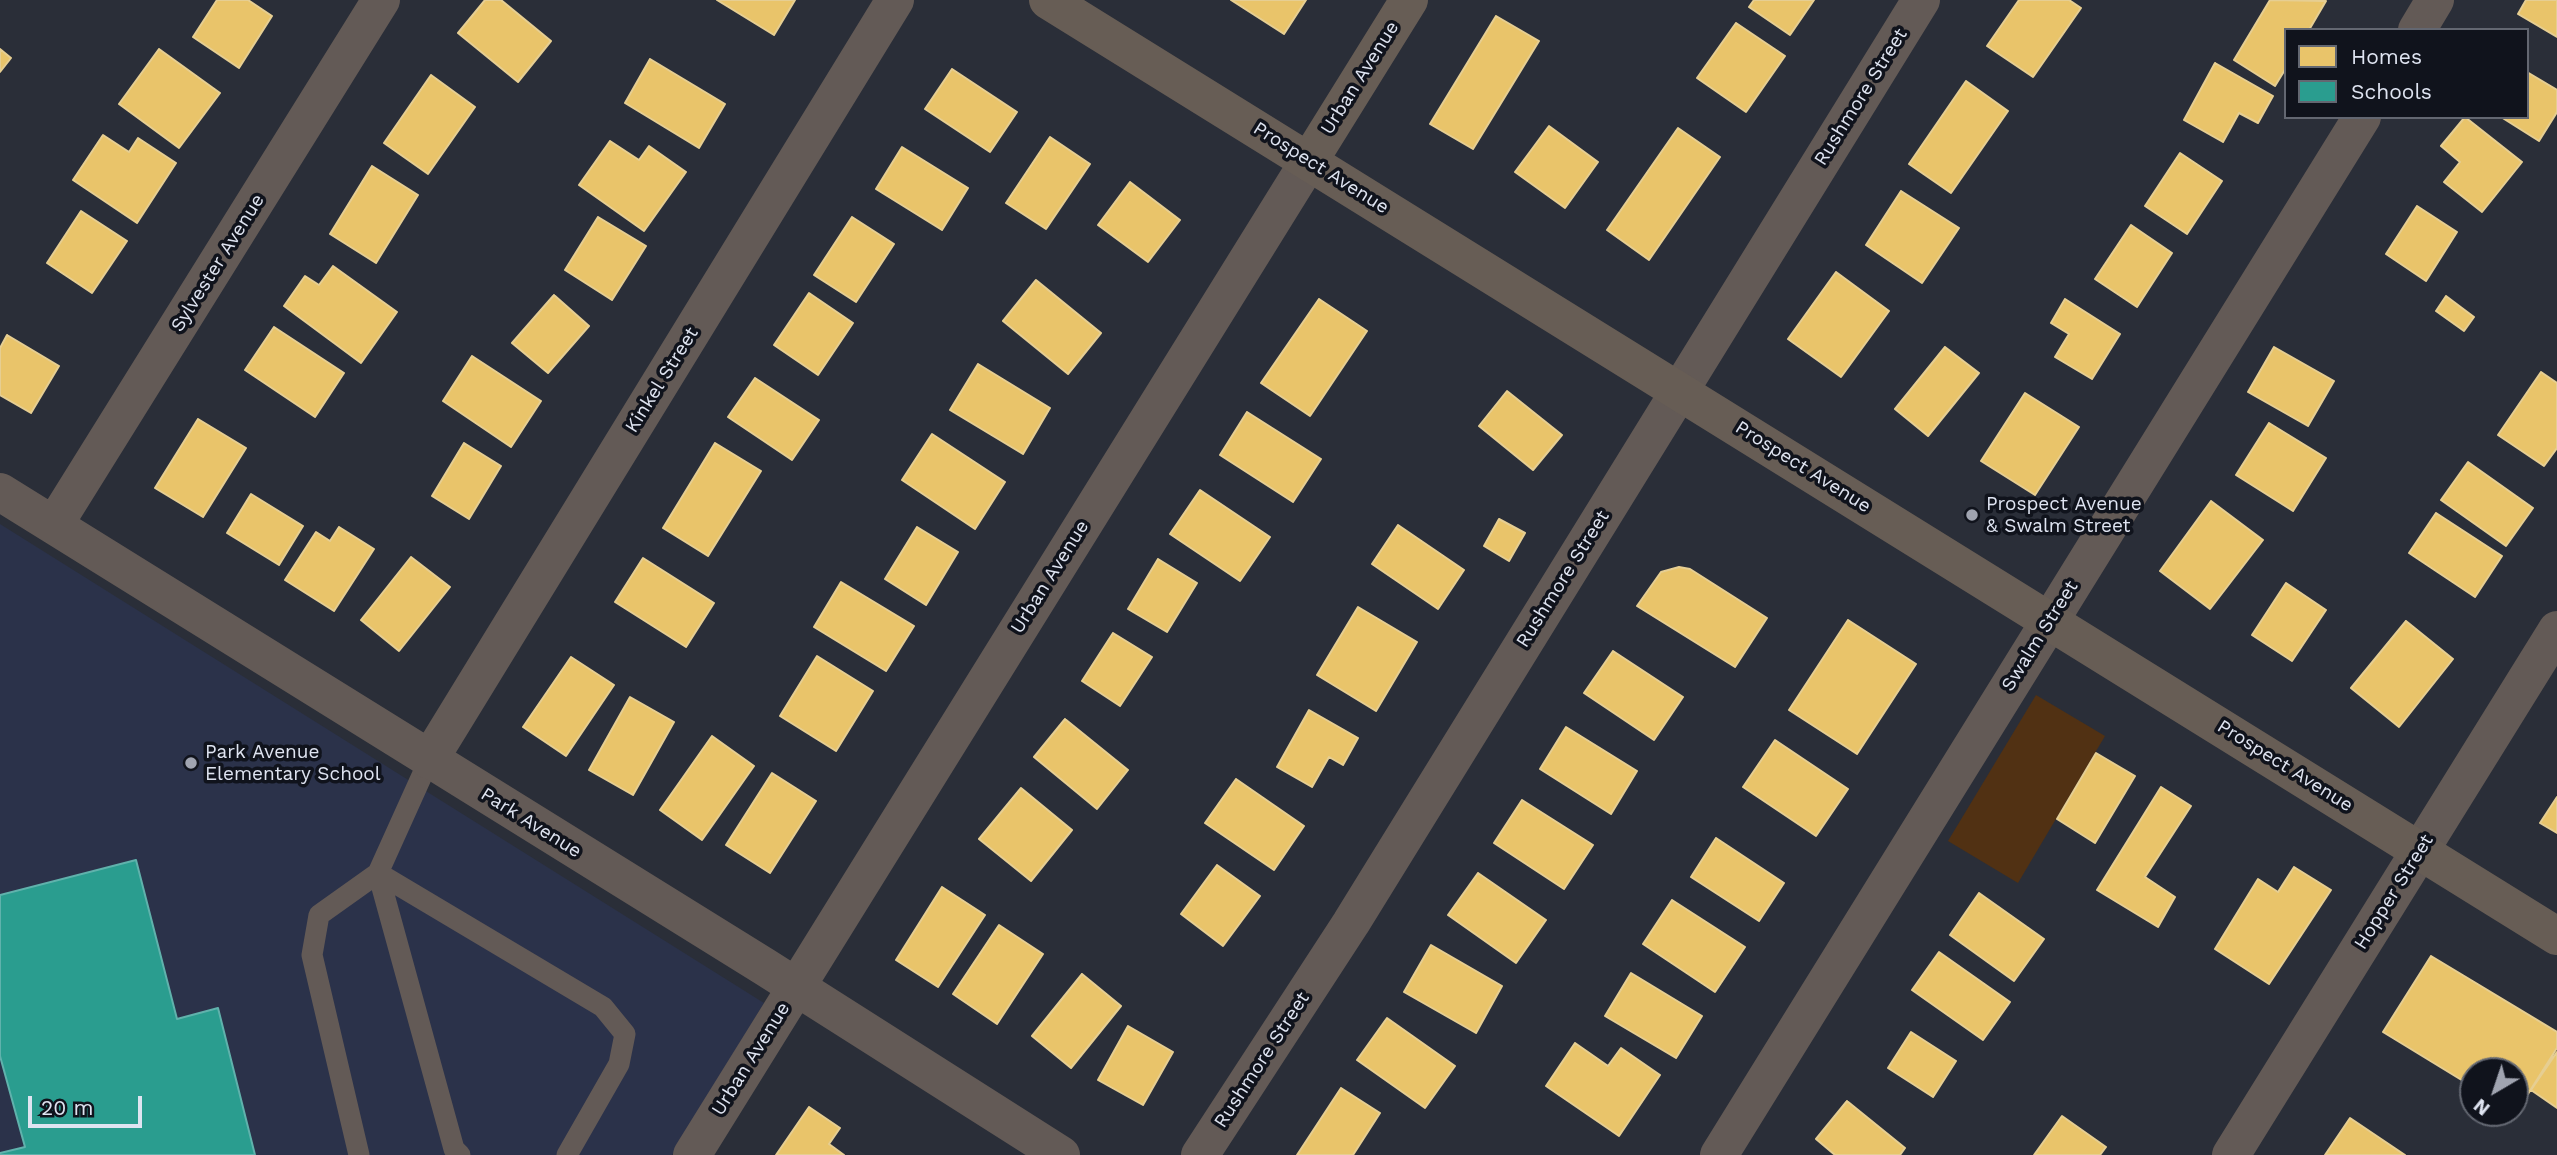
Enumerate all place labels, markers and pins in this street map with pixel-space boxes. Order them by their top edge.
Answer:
place label: Prospect Avenue & Swalm Street [1986,493,2142,537]
marker: Prospect Avenue & Swalm Street [1964,507,1980,523]
place label: Park Avenue Elementary School [205,741,381,785]
marker: Park Avenue Elementary School [183,755,199,771]

